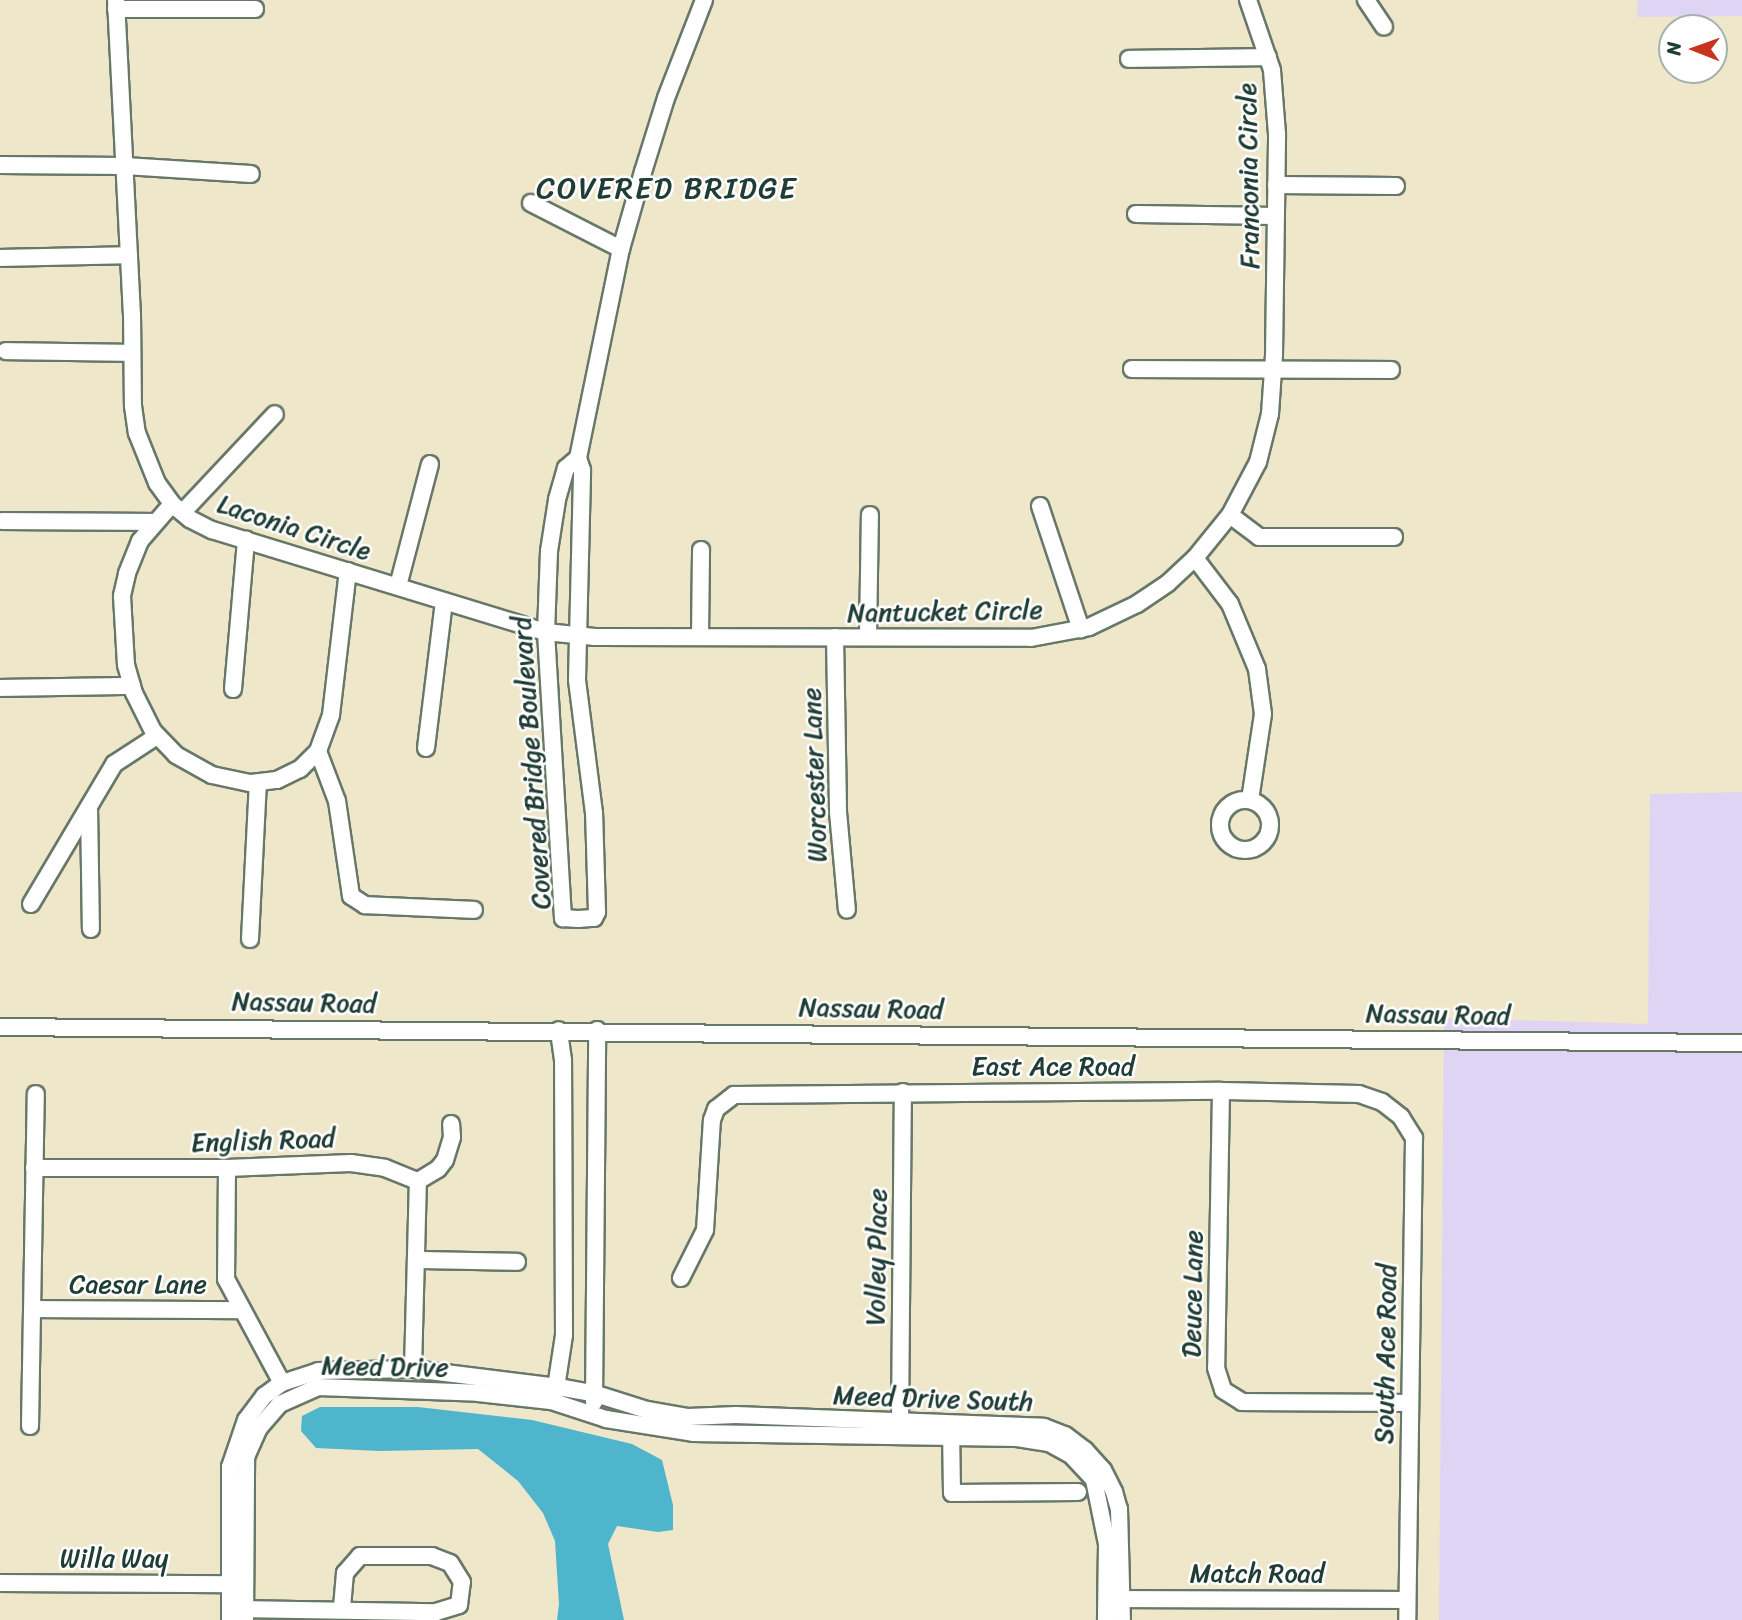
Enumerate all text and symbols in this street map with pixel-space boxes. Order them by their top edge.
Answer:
north arrow [1658,14,1728,84]
text: N [1657,42,1690,56]
street label: Franconia Circle [1232,82,1266,270]
district label: COVERED BRIDGE [537,170,797,206]
street label: Laconia Circle [213,488,375,568]
street label: Nantucket Circle [847,595,1043,629]
street label: Covered Bridge Boulevard [506,616,558,910]
street label: Worcester Lane [796,687,834,863]
street label: Nassau Road [231,986,377,1020]
street label: Nassau Road [798,992,944,1026]
street label: Nassau Road [1365,998,1511,1032]
street label: East Ace Road [971,1051,1135,1083]
street label: English Road [190,1123,336,1159]
street label: Volley Place [860,1188,894,1326]
street label: Deuce Lane [1176,1230,1210,1358]
street label: South Ace Road [1369,1263,1403,1445]
street label: Caesar Lane [69,1269,207,1301]
street label: Meed Drive [321,1350,449,1384]
street label: Meed Drive South [831,1380,1035,1418]
street label: Willa Way [60,1543,168,1575]
street label: Match Road [1190,1558,1324,1590]

